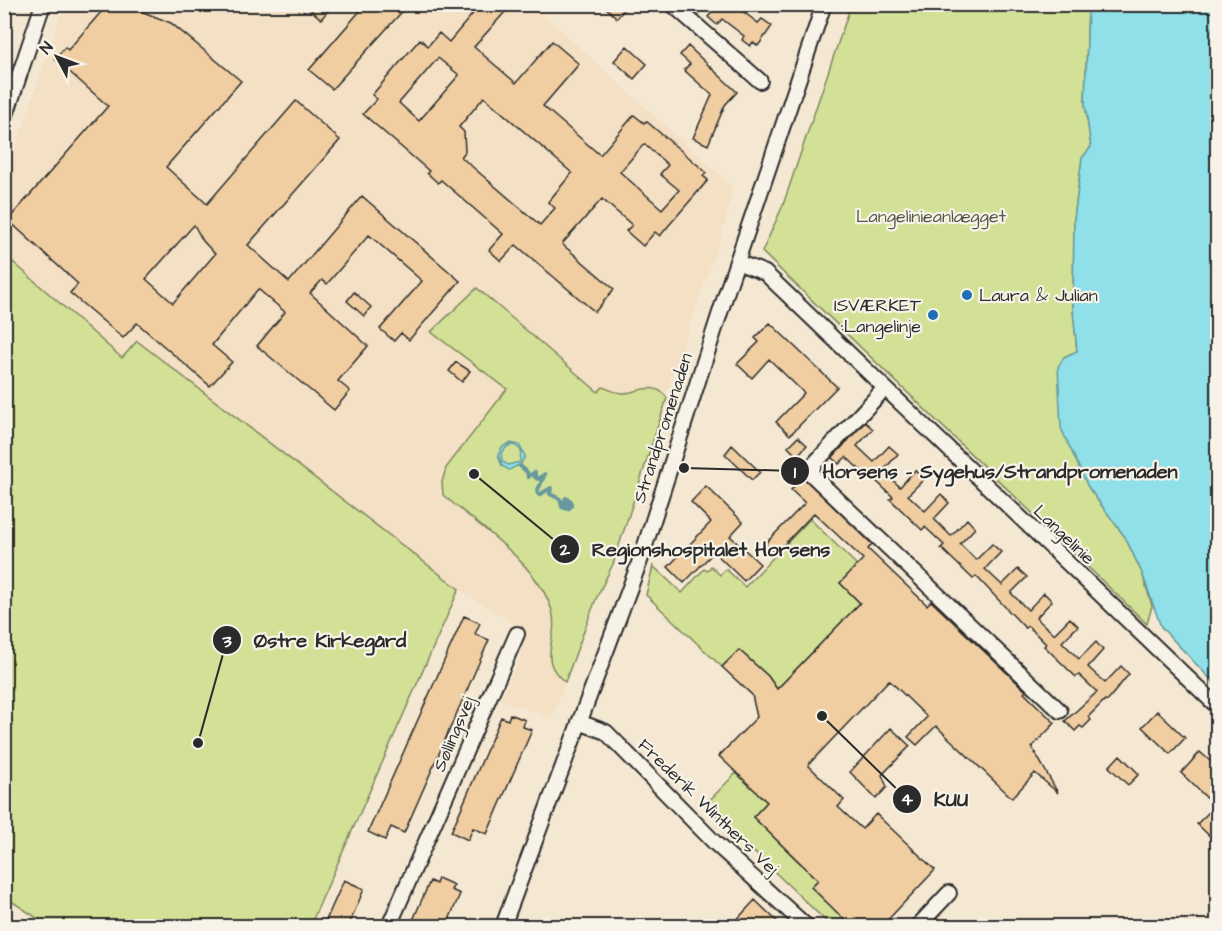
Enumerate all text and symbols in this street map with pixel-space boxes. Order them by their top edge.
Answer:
north arrow [27,27,87,87]
text: N [35,37,58,59]
park label: Langelinieanlægget [856,204,1007,230]
place label: Laura & Julian [979,283,1098,308]
marker: Laura & Julian [960,288,974,302]
place label: ISVÆRKET :Langelinje [834,293,922,340]
marker: ISVÆRKET :Langelinje [926,308,940,322]
street label: Strandpromenaden [627,350,699,506]
callout: Horsens - Sygehus/Strandpromenaden [780,452,1189,490]
text: Horsens - Sygehus/Strandpromenaden [822,458,1178,487]
text: 1 [794,460,797,485]
street label: Langelinie [1027,499,1100,572]
callout: Regionshospitalet Horsens [550,530,842,568]
text: Regionshospitalet Horsens [592,536,830,565]
text: 2 [559,537,571,562]
callout: Østre Kirkegård [212,621,419,659]
text: Østre Kirkegård [254,627,407,656]
text: 3 [221,629,232,654]
street label: Søllingsvej [427,692,482,776]
street label: Frederik Winthers Vej [632,733,785,881]
callout: KUU [892,780,980,818]
text: KUU [934,786,968,814]
text: 4 [901,787,914,812]

